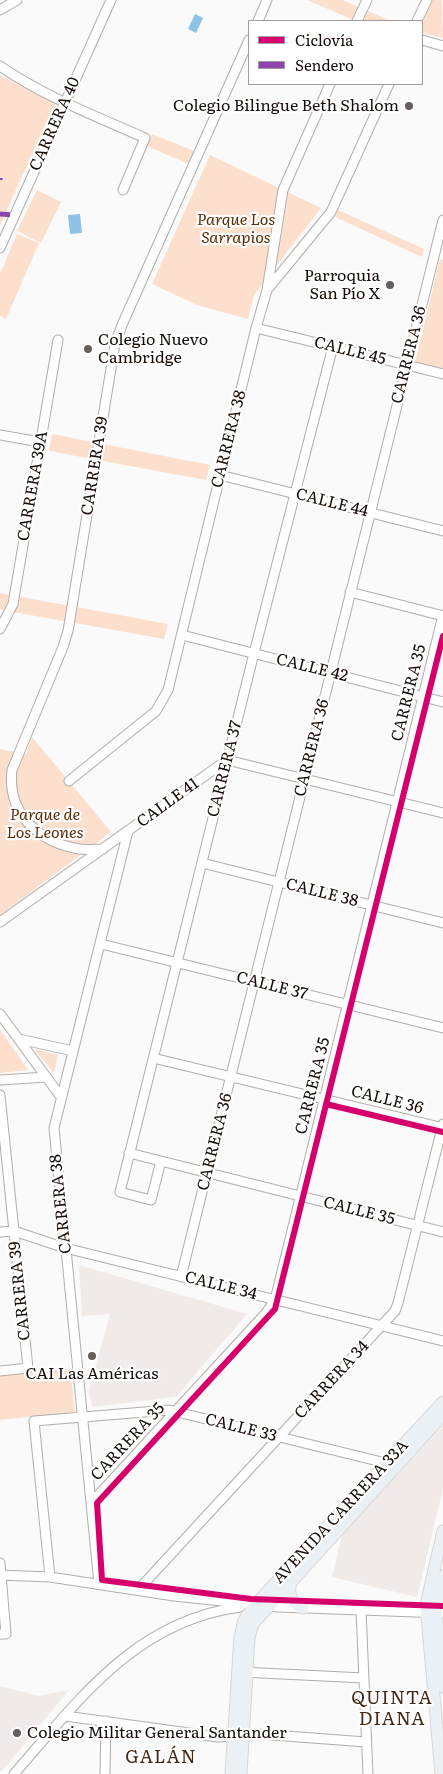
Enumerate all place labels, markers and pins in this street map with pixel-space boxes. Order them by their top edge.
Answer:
place label: Colegio Bilingue Beth Shalom [173,96,399,116]
marker: Colegio Bilingue Beth Shalom [403,100,415,112]
place label: Parroquia San Pío X [304,266,380,304]
marker: Parroquia San Pío X [384,279,396,291]
place label: Colegio Nuevo Cambridge [98,330,208,368]
marker: Colegio Nuevo Cambridge [82,343,94,355]
marker: CAI Las Américas [86,1350,98,1362]
place label: CAI Las Américas [25,1364,159,1384]
place label: Colegio Militar General Santander [27,1723,287,1743]
marker: Colegio Militar General Santander [11,1727,23,1739]

